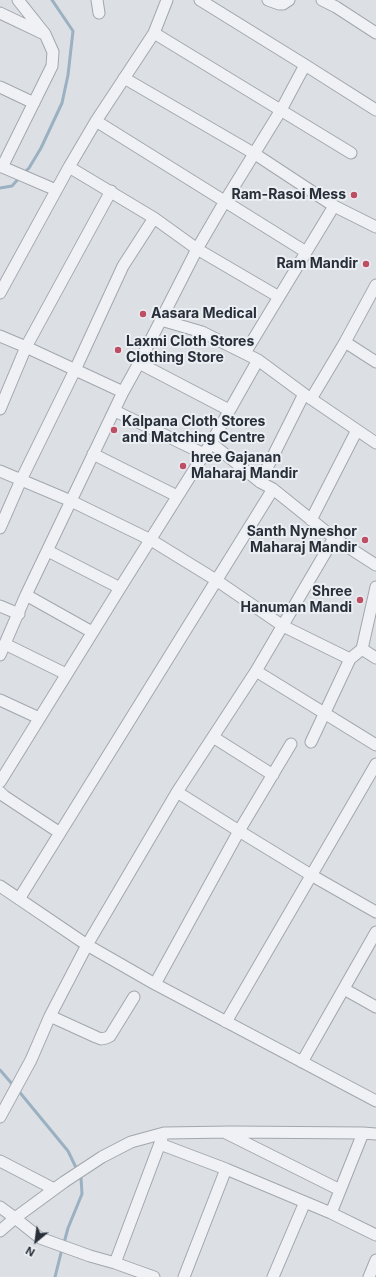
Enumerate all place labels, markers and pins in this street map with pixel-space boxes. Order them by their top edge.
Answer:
place label: Ram-Rasoi Mess [232,187,346,203]
marker: Ram-Rasoi Mess [349,190,359,200]
place label: Ram Mandir [276,256,358,272]
marker: Ram Mandir [361,259,371,269]
place label: Aasara Medical [151,306,257,322]
marker: Aasara Medical [138,309,148,319]
place label: Laxmi Cloth Stores Clothing Store [126,334,254,366]
marker: Laxmi Cloth Stores Clothing Store [113,345,123,355]
place label: Kalpana Cloth Stores and Matching Centre [122,414,265,446]
marker: Kalpana Cloth Stores and Matching Centre [109,425,119,435]
place label: hree Gajanan Maharaj Mandir [191,450,298,482]
marker: hree Gajanan Maharaj Mandir [178,461,188,471]
place label: Santh Nyneshor Maharaj Mandir [247,524,357,556]
marker: Santh Nyneshor Maharaj Mandir [360,535,370,545]
place label: Shree Hanuman Mandi [241,584,352,616]
marker: Shree Hanuman Mandi [355,595,365,605]

